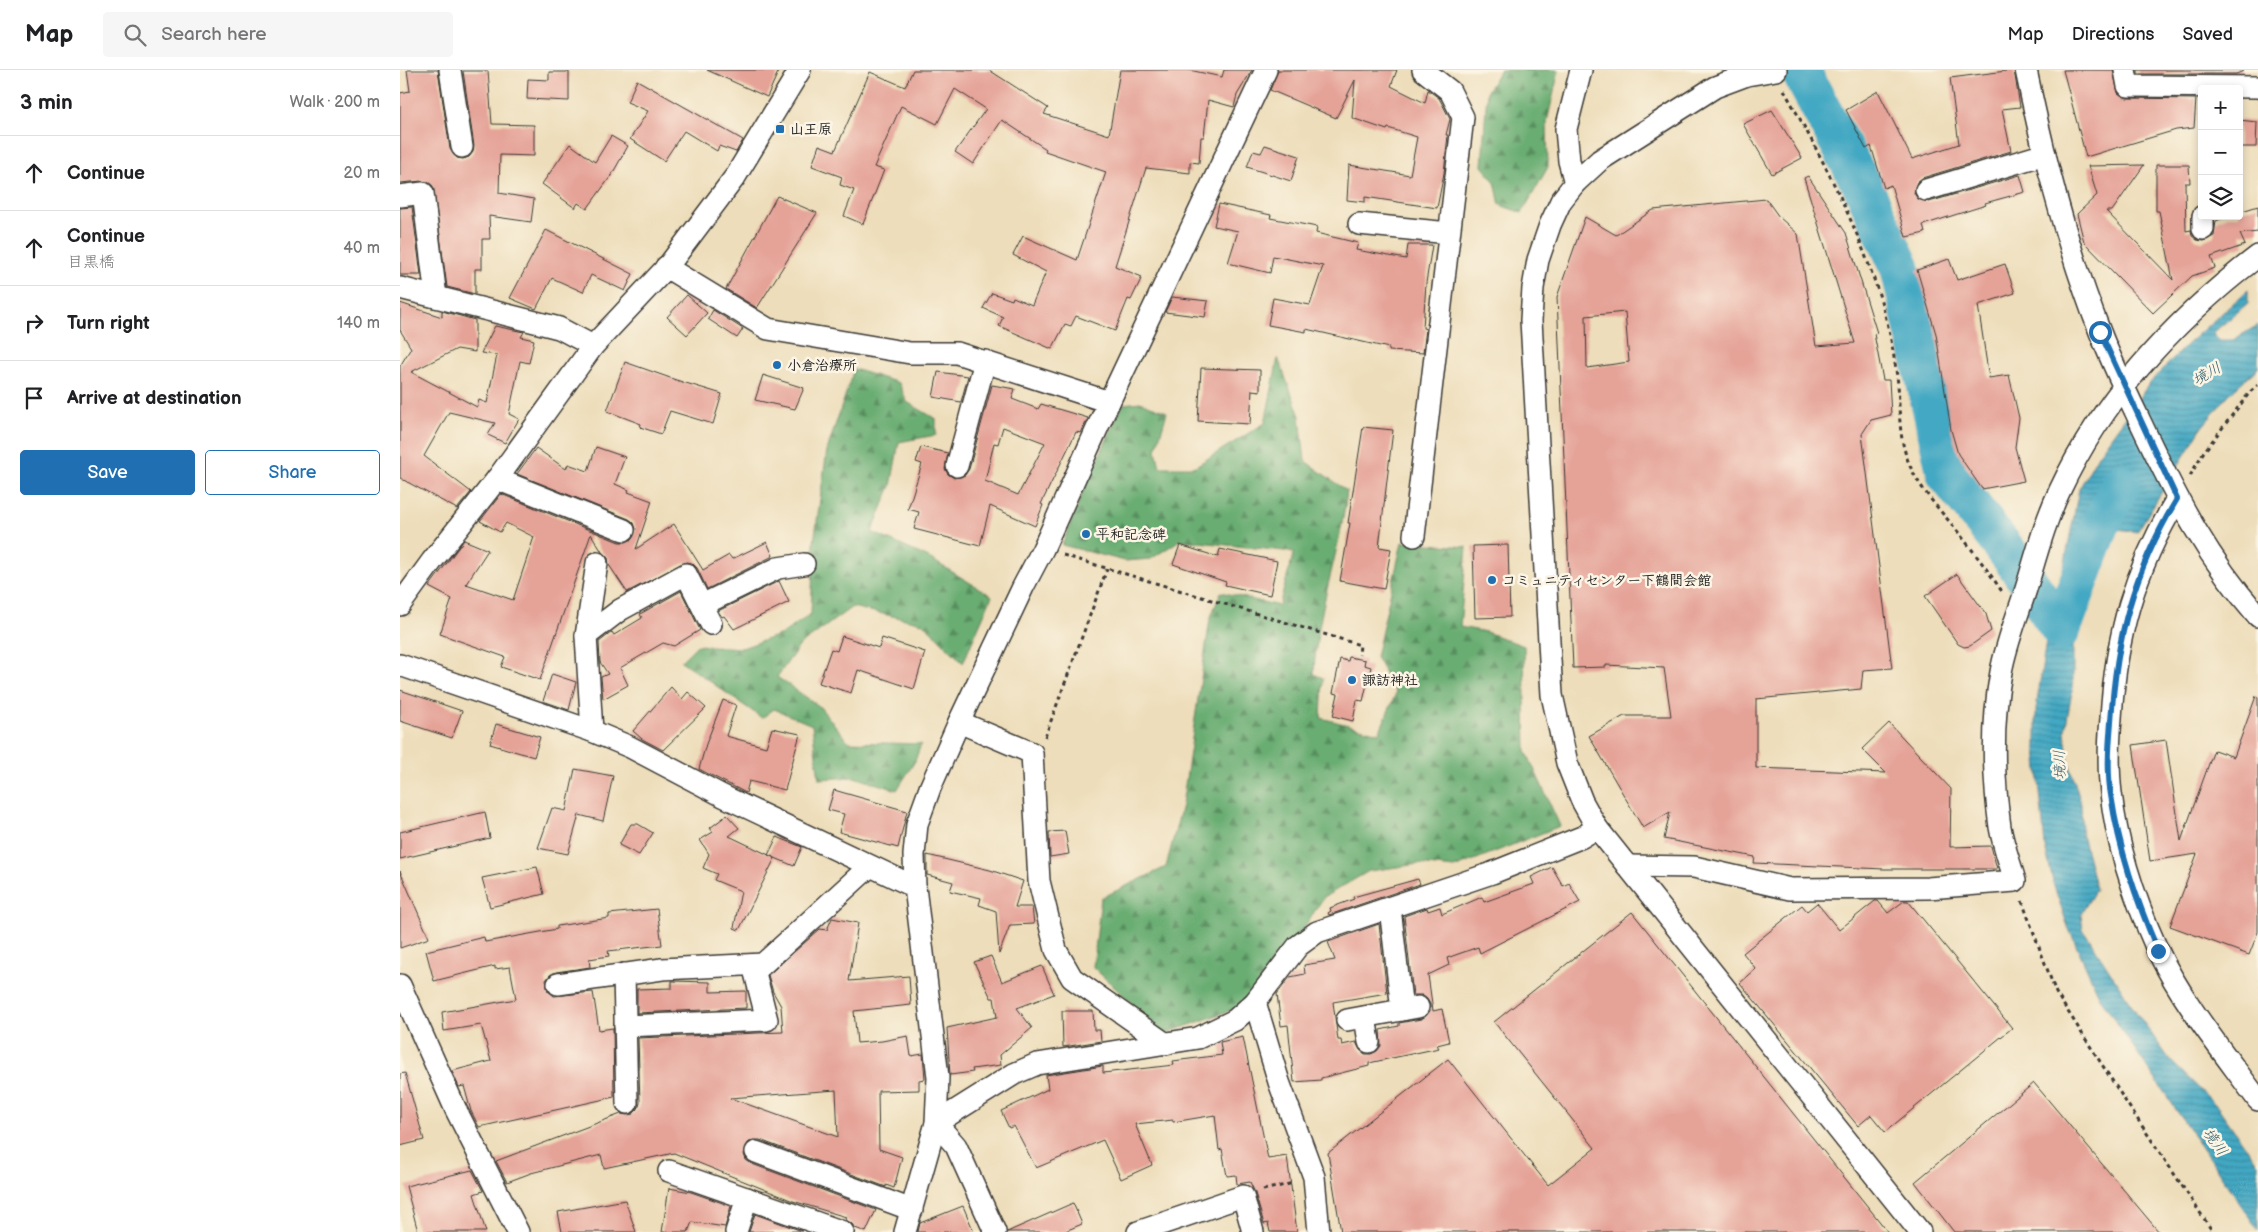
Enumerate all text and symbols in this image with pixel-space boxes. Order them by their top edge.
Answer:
search box [103,12,453,57]
text: Map [25,20,73,49]
icon: search [121,21,149,49]
text: Search here [161,23,267,46]
text: Map [2008,24,2044,45]
text: Directions [2072,24,2154,45]
text: Saved [2182,24,2233,45]
map controls [2198,85,2243,220]
button: + [2198,85,2243,130]
text: 3 min [20,90,73,115]
text: Walk · 200 m [290,93,380,112]
place label: 山王原 [790,121,832,138]
marker: 山王原 [774,123,786,135]
button: − [2198,130,2243,175]
icon: ahead [20,159,48,187]
text: Continue [67,162,145,185]
text: 20 m [344,164,380,183]
button: layers [2198,175,2243,220]
text: Continue [67,225,145,248]
icon: ahead [20,234,48,262]
text: 40 m [343,239,380,258]
text: 目黒橋 [67,253,115,272]
icon: right [20,309,48,337]
text: Turn right [67,312,150,335]
text: 140 m [337,314,380,333]
route start [2089,321,2112,344]
place label: 小倉治療所 [787,357,857,374]
water label: 境川 [2189,358,2225,390]
marker: 小倉治療所 [771,359,783,371]
icon: arrive [20,384,48,412]
text: Arrive at destination [67,387,242,410]
button: Save [20,450,195,495]
button: Share [205,450,380,495]
place label: 平和記念碑 [1096,526,1166,543]
marker: 平和記念碑 [1080,528,1092,540]
place label: コミュニティセンター下鶴間会館 [1502,572,1711,589]
marker: コミュニティセンター下鶴間会館 [1486,574,1498,586]
place label: 諏訪神社 [1362,672,1418,689]
marker: 諏訪神社 [1346,674,1358,686]
water label: 境川 [2050,750,2070,780]
route end [2147,940,2170,963]
water label: 境川 [2198,1124,2232,1160]

